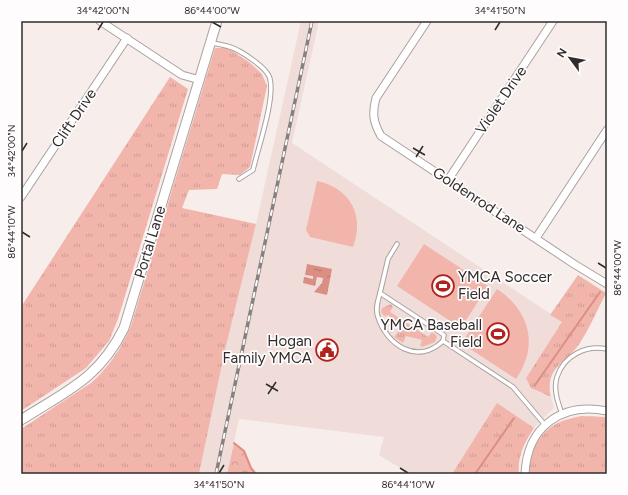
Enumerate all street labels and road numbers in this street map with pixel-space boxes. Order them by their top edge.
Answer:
street label: Violet Drive [472,63,530,137]
street label: Clift Drive [48,85,100,151]
street label: Goldenrod Lane [429,163,529,237]
street label: Portal Lane [130,204,170,280]

